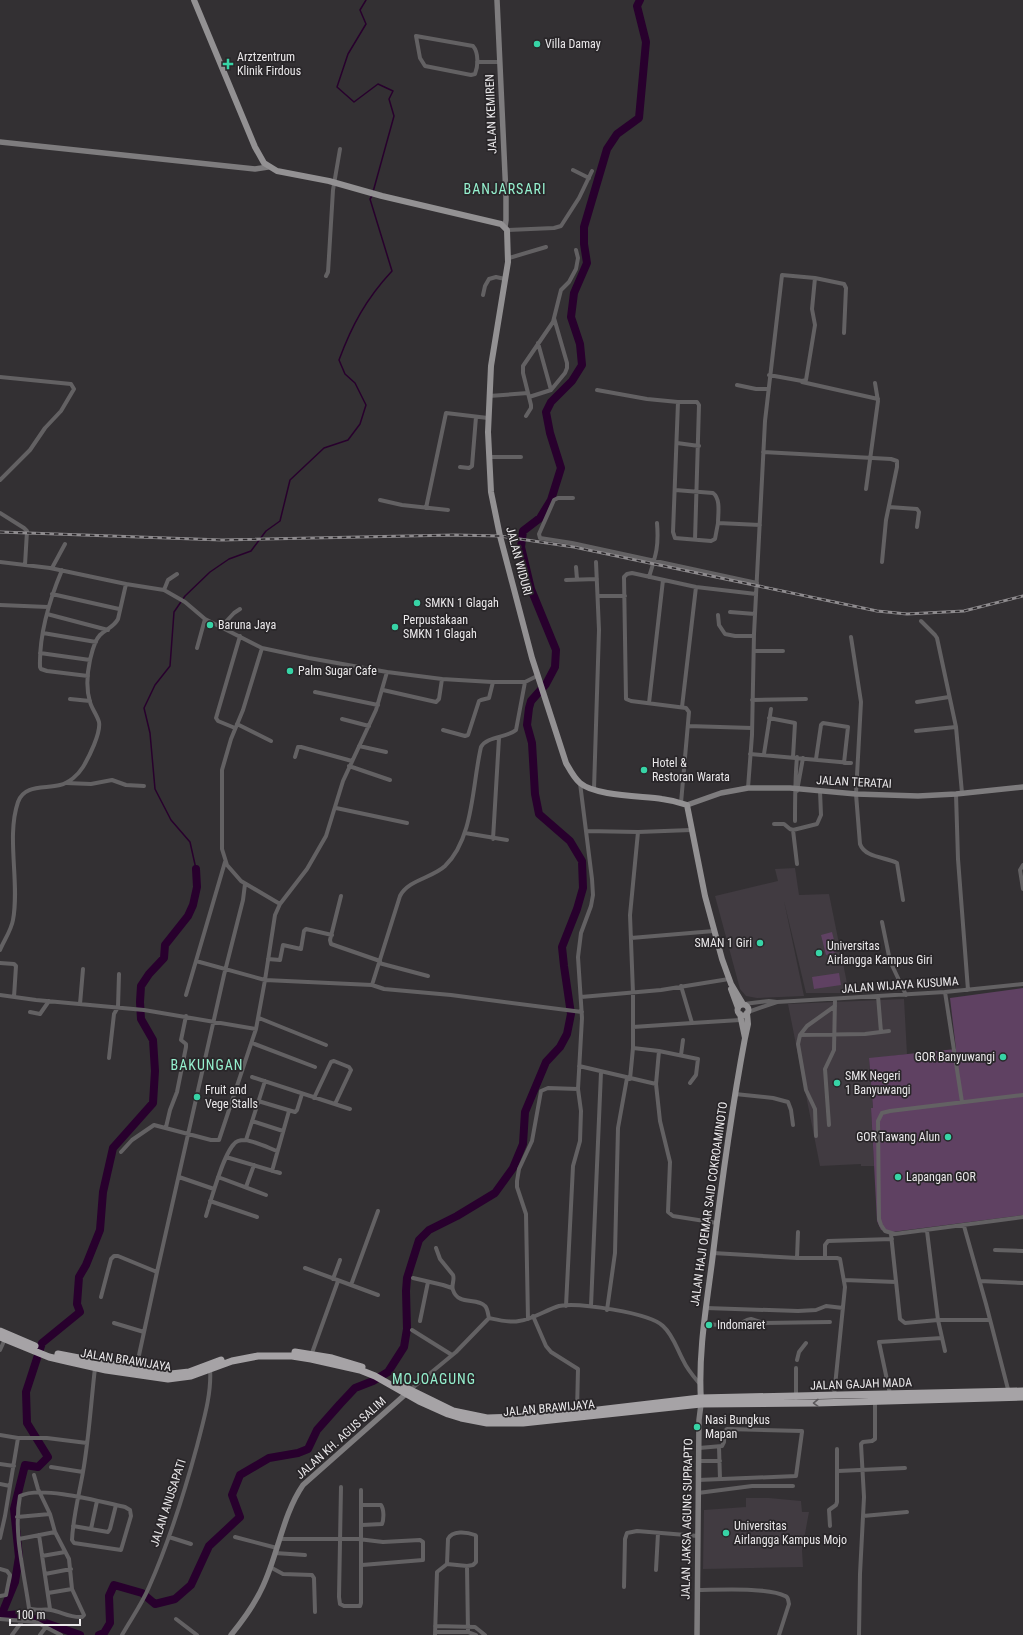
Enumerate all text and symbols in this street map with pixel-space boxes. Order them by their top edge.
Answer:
place label: Villa Damay [545,37,601,51]
marker: Villa Damay [532,39,542,49]
place label: Arztzentrum Klinik Firdous [237,50,301,78]
marker: Arztzentrum Klinik Firdous [222,58,234,70]
street label: JALAN KEMIREN [483,74,499,154]
district label: BANJARSARI [464,181,546,197]
street label: JALAN WIDURI [503,525,535,597]
place label: SMKN 1 Glagah [425,596,499,610]
marker: SMKN 1 Glagah [412,598,422,608]
place label: Perpustakaan SMKN 1 Glagah [403,613,477,641]
place label: Baruna Jaya [218,618,276,632]
marker: Baruna Jaya [205,620,215,630]
marker: Perpustakaan SMKN 1 Glagah [390,622,400,632]
place label: Palm Sugar Cafe [298,664,377,678]
marker: Palm Sugar Cafe [285,666,295,676]
place label: Hotel & Restoran Warata [652,756,730,784]
marker: Hotel & Restoran Warata [639,765,649,775]
street label: JALAN TERATAI [816,773,892,791]
place label: SMAN 1 Giri [695,936,752,950]
marker: SMAN 1 Giri [755,938,765,948]
place label: Universitas Airlangga Kampus Giri [827,939,933,967]
marker: Universitas Airlangga Kampus Giri [814,948,824,958]
street label: JALAN WIJAYA KUSUMA [841,974,959,996]
place label: GOR Banyuwangi [915,1050,995,1064]
marker: GOR Banyuwangi [998,1052,1008,1062]
district label: BAKUNGAN [171,1057,243,1073]
place label: SMK Negeri 1 Banyuwangi [845,1069,911,1097]
marker: SMK Negeri 1 Banyuwangi [832,1078,842,1088]
place label: Fruit and Vege Stalls [205,1083,258,1111]
marker: Fruit and Vege Stalls [192,1092,202,1102]
street label: JALAN HAJI OEMAR SAID COKROAMINOTO [688,1101,730,1307]
place label: GOR Tawang Alun [856,1130,940,1144]
marker: GOR Tawang Alun [943,1132,953,1142]
place label: Lapangan GOR [906,1170,976,1184]
marker: Lapangan GOR [893,1172,903,1182]
place label: Indomaret [717,1318,766,1332]
marker: Indomaret [704,1320,714,1330]
street label: JALAN BRAWIJAYA [80,1346,173,1374]
district label: MOJOAGUNG [392,1371,476,1387]
street label: JALAN GAJAH MADA [810,1375,912,1393]
street label: JALAN KH. AGUS SALIM [293,1394,389,1482]
street label: JALAN BRAWIJAYA [503,1397,595,1419]
one-way arrow [813,1399,819,1407]
place label: Nasi Bungkus Mapan [705,1413,770,1441]
marker: Nasi Bungkus Mapan [692,1422,702,1432]
street label: JALAN JAKSA AGUNG SUPRAPTO [679,1438,695,1600]
street label: JALAN ANUSAPATI [147,1458,189,1548]
place label: Universitas Airlangga Kampus Mojo [734,1519,847,1547]
marker: Universitas Airlangga Kampus Mojo [721,1528,731,1538]
scale bar [10,1601,80,1627]
text: 100 m [16,1608,46,1622]

